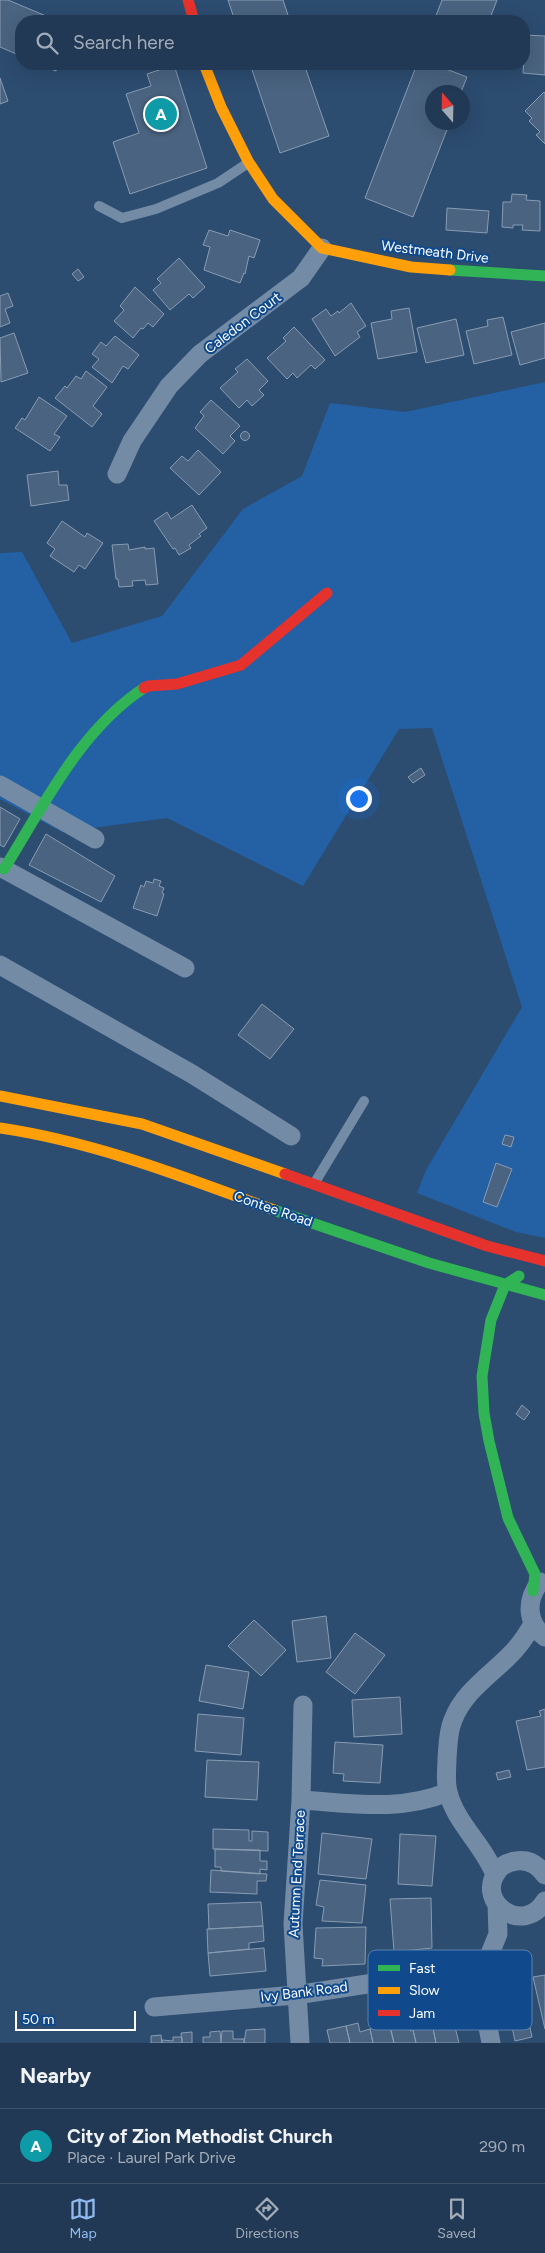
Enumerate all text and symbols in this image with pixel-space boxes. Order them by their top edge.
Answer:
search box [15,15,530,70]
icon: search [33,29,61,57]
text: Search here [73,31,175,54]
north arrow [425,85,470,130]
pin: A [145,95,177,133]
street label: Westmeath Drive [380,237,490,267]
street label: Caledon Court [201,289,285,357]
your location [346,786,372,812]
street label: Contee Road [231,1188,315,1230]
street label: Autumn End Terrace [285,1809,309,1938]
legend [368,1950,532,2030]
text: Fast [409,1960,435,1977]
street label: Ivy Bank Road [259,1978,349,2006]
text: Slow [409,1982,440,1999]
text: Jam [409,2005,435,2022]
scale bar [15,2008,136,2031]
text: 50 m [22,2011,54,2028]
text: Nearby [20,2063,91,2088]
text: City of Zion Methodist Church [67,2125,333,2148]
text: A [30,2137,42,2156]
text: 290 m [479,2137,525,2156]
text: Place · Laurel Park Drive [67,2148,236,2167]
tab: Map [69,2195,97,2242]
tab: Directions [235,2195,299,2242]
tab: Saved [437,2195,476,2242]

